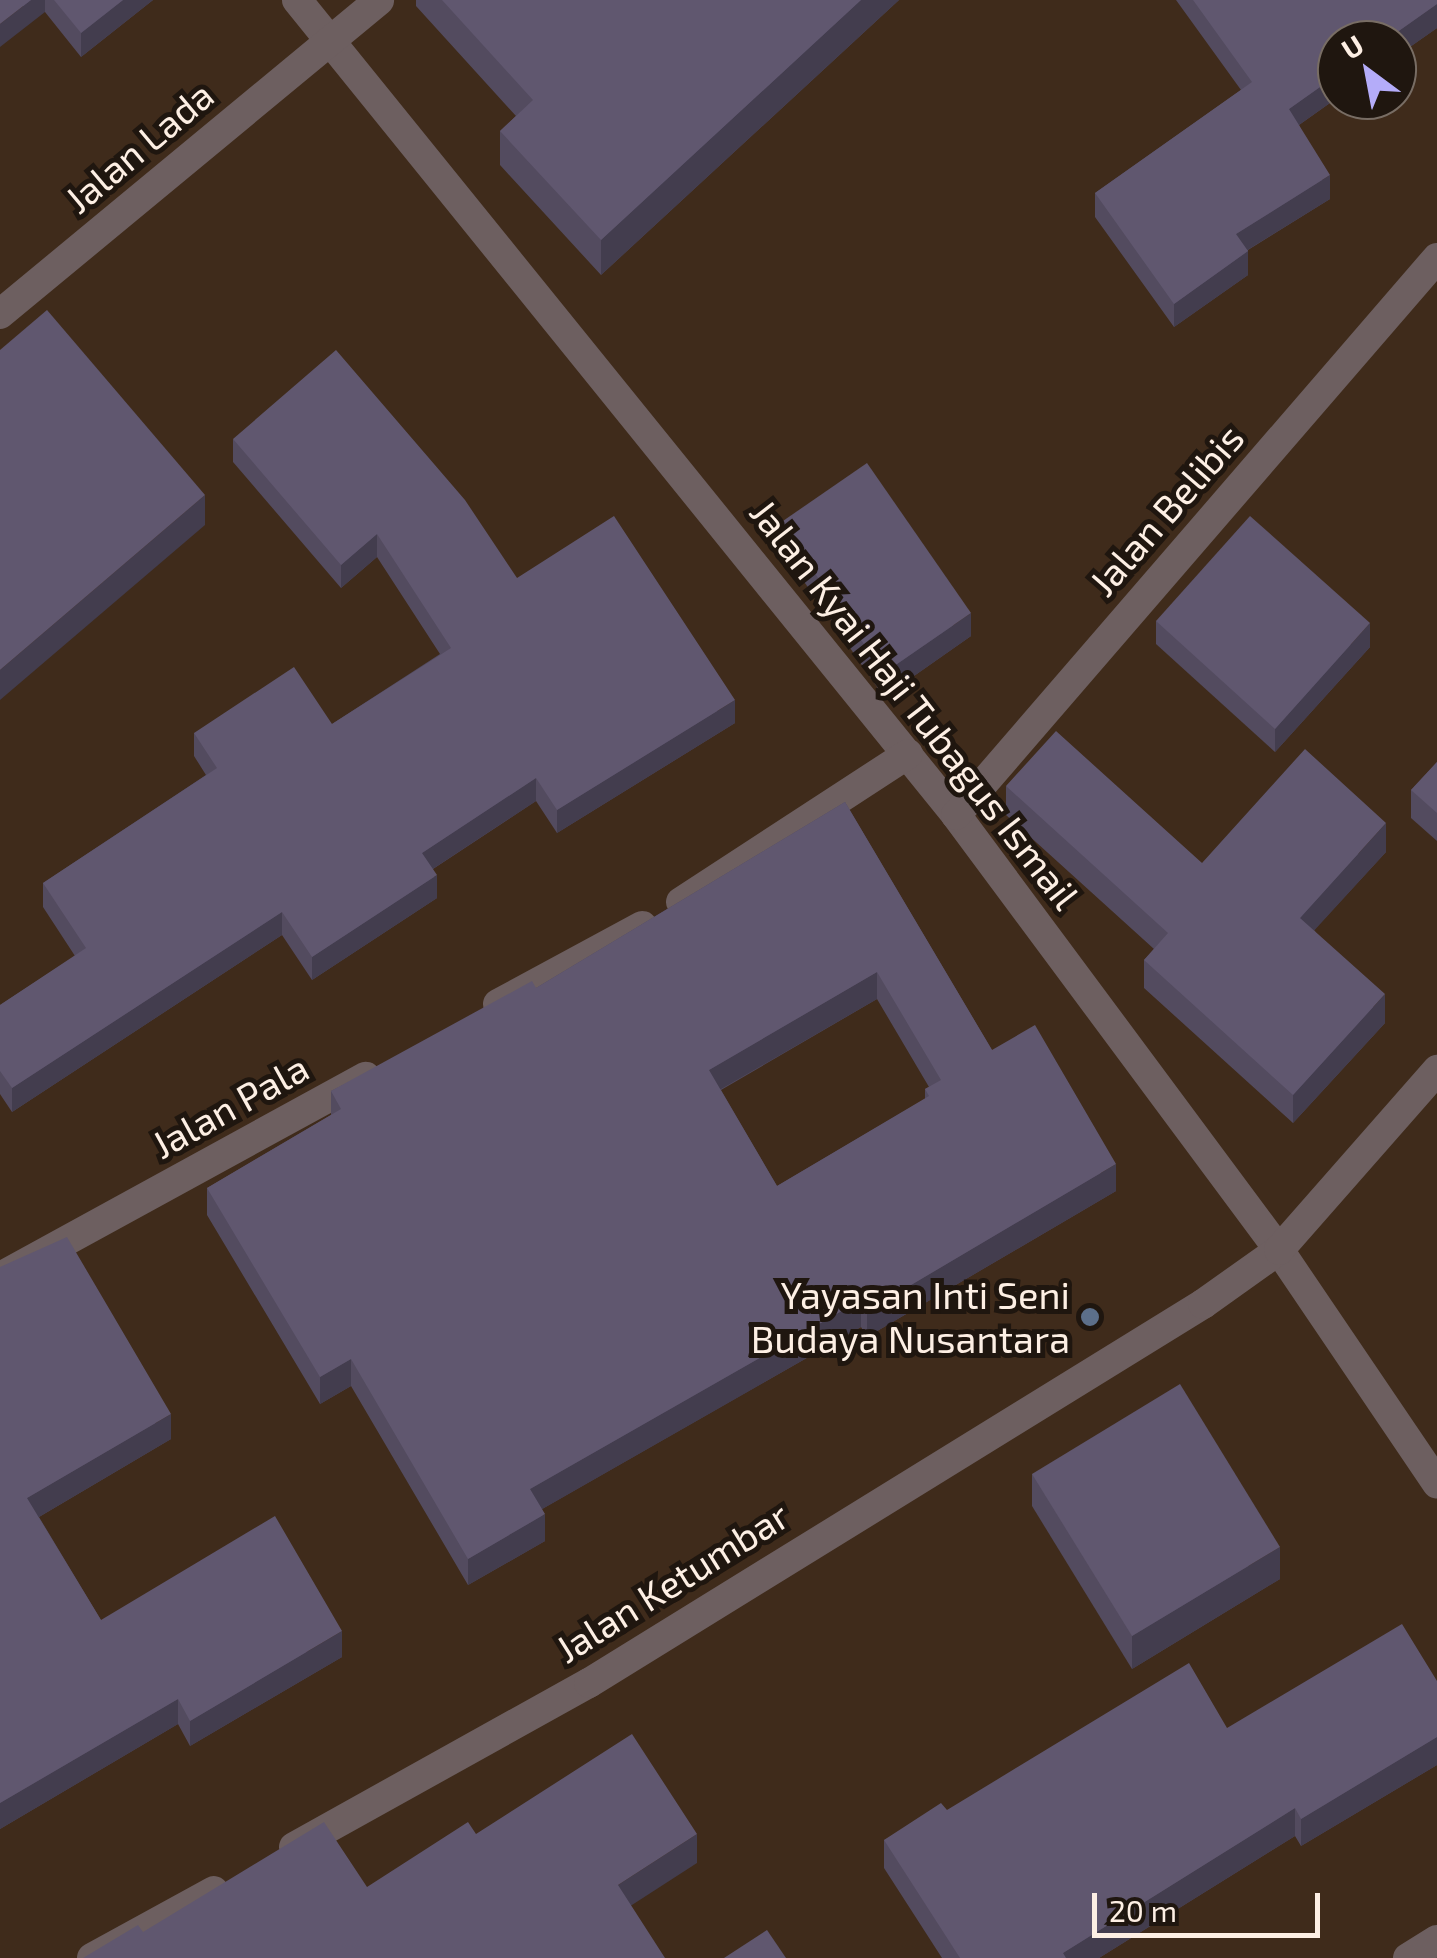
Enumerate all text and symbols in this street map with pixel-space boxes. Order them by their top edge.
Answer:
north arrow [1317,20,1417,120]
text: U [1335,27,1369,66]
street label: Jalan Lada [56,72,222,222]
street label: Jalan Belibis [1079,415,1253,605]
street label: Jalan Kyai Haji Tubagus Ismail [741,490,1089,918]
street label: Jalan Pala [144,1044,316,1168]
place label: Yayasan Inti Seni Budaya Nusantara [751,1272,1070,1362]
marker: Yayasan Inti Seni Budaya Nusantara [1079,1306,1101,1328]
street label: Jalan Ketumbar [547,1492,797,1672]
scale bar [1097,1873,1324,1935]
text: 20 m [1109,1892,1177,1928]

